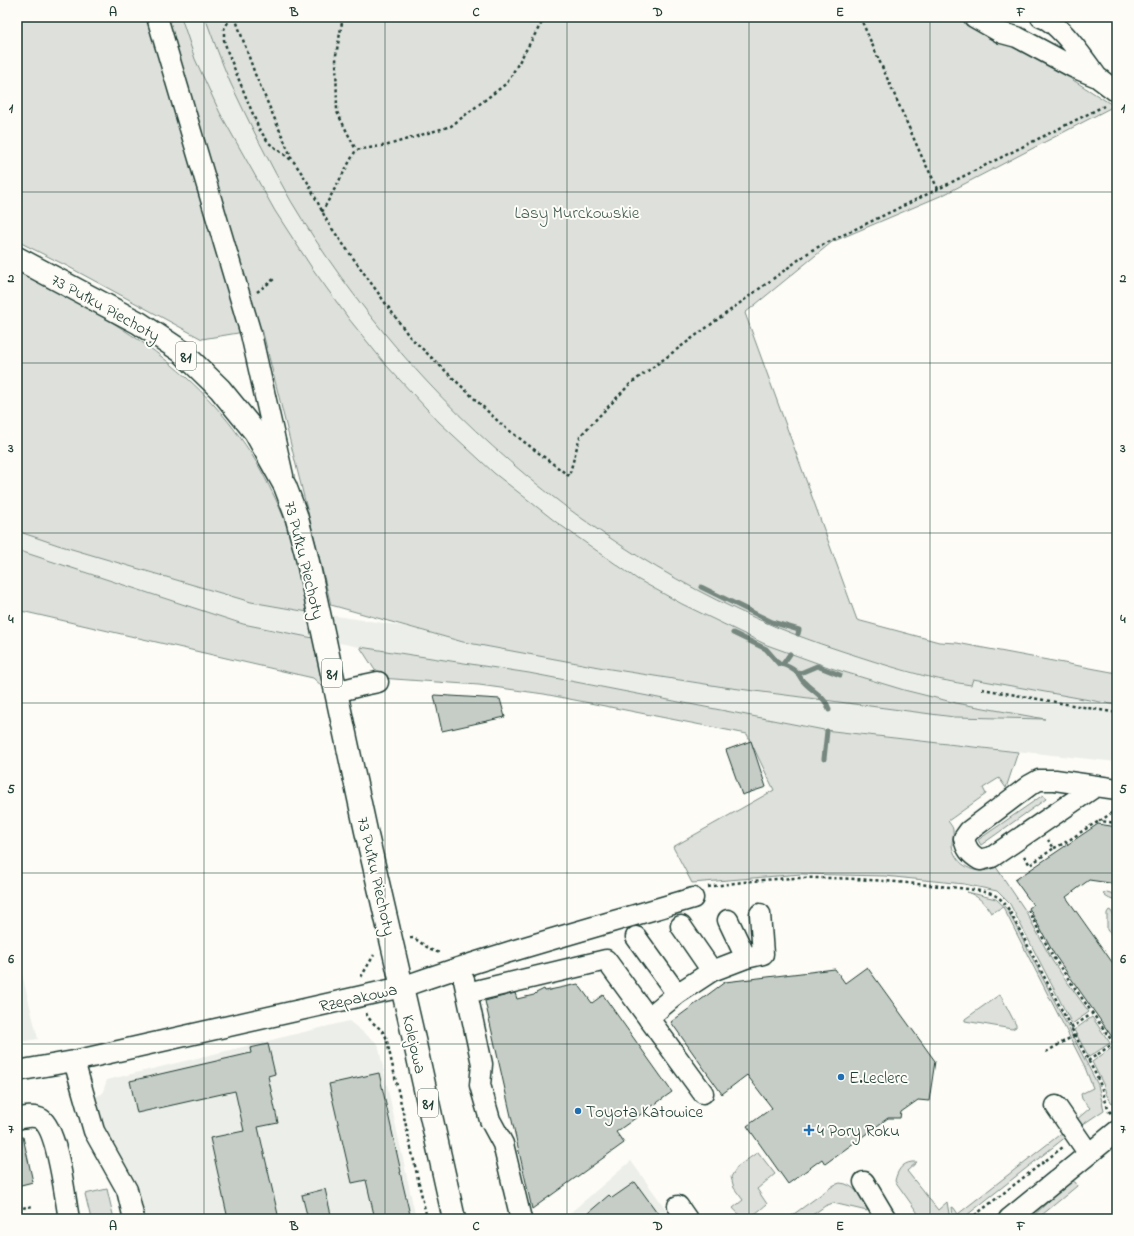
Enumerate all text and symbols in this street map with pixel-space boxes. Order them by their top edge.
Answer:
text: A [109,3,117,22]
text: B [289,3,299,22]
text: C [472,3,480,22]
text: D [652,3,663,22]
text: E [836,3,844,22]
text: F [1016,3,1026,22]
text: 1 [9,99,14,118]
text: 1 [1121,99,1126,118]
park label: Lasy Murckowskie [515,201,640,227]
street label: 73 Pułku Piechoty [46,268,164,349]
text: 2 [7,269,15,288]
text: 2 [1119,269,1127,288]
road number: 81 [176,342,196,370]
text: 3 [7,439,14,458]
text: 3 [1119,439,1126,458]
street label: 73 Pułku Piechoty [276,499,330,622]
text: 4 [7,610,14,629]
text: 4 [1119,610,1126,629]
road number: 81 [322,659,342,687]
text: 5 [7,780,15,799]
text: 5 [1119,780,1127,799]
street label: 73 Pułku Piechoty [349,815,401,938]
text: 6 [7,950,14,969]
text: 6 [1119,950,1126,969]
street label: Rzepakowa [317,977,400,1020]
street label: Kolejowa [395,1012,432,1076]
place label: E.Leclerc [849,1066,908,1091]
marker: E.Leclerc [836,1072,846,1082]
road number: 81 [418,1089,438,1117]
place label: Toyota Katowice [586,1100,704,1126]
marker: Toyota Katowice [573,1106,583,1116]
place label: 4 Pory Roku [817,1119,900,1145]
text: 7 [8,1120,14,1139]
text: 7 [1120,1120,1126,1139]
marker: 4 Pory Roku [804,1125,814,1135]
text: A [109,1217,117,1236]
text: B [289,1217,299,1236]
text: C [472,1217,480,1236]
text: D [652,1217,663,1236]
text: E [836,1217,844,1236]
text: F [1016,1217,1026,1236]

